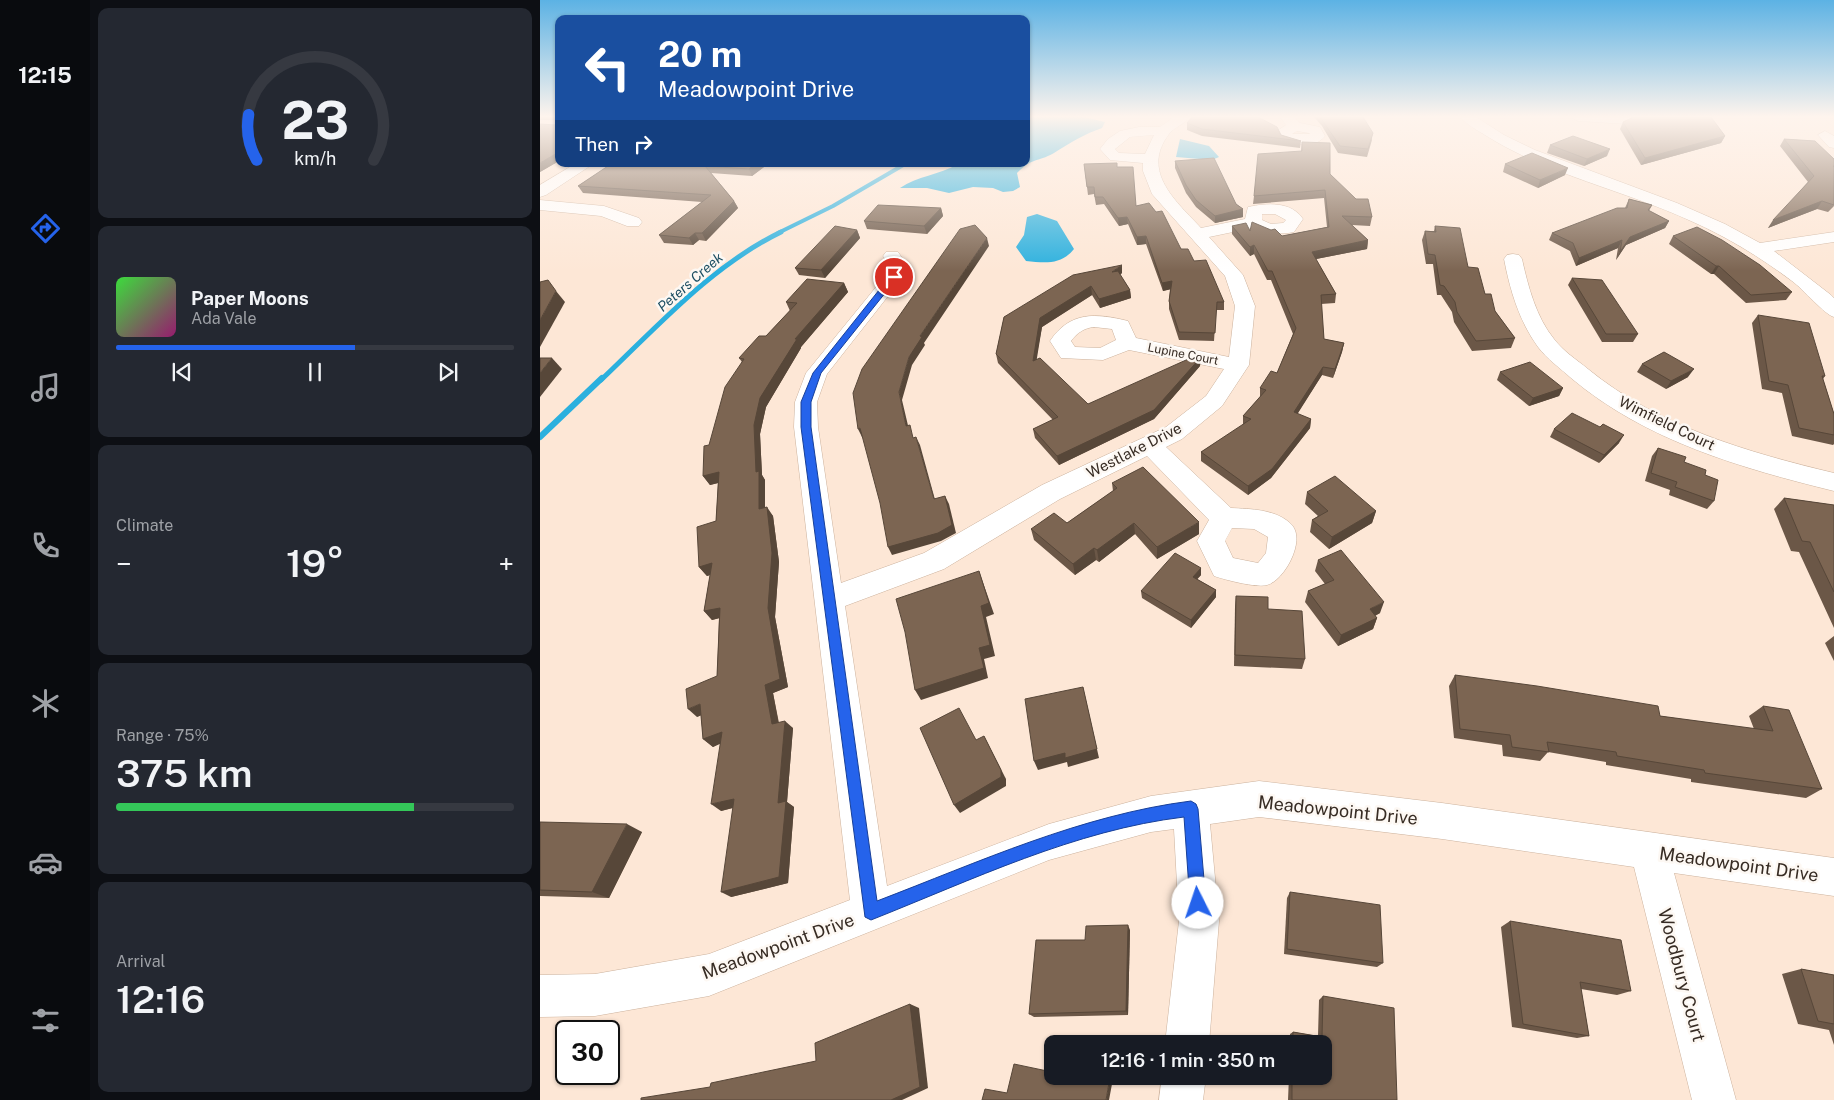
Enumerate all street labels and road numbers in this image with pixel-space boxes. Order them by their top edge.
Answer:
street label: Lupine Court [1146,340,1220,368]
street label: Wimfield Court [1616,392,1718,454]
street label: Westlake Drive [1084,419,1184,481]
street label: Meadowpoint Drive [1257,791,1419,829]
street label: Meadowpoint Drive [1658,842,1820,886]
street label: Woodbury Court [1654,906,1710,1044]
street label: Meadowpoint Drive [699,909,857,983]

